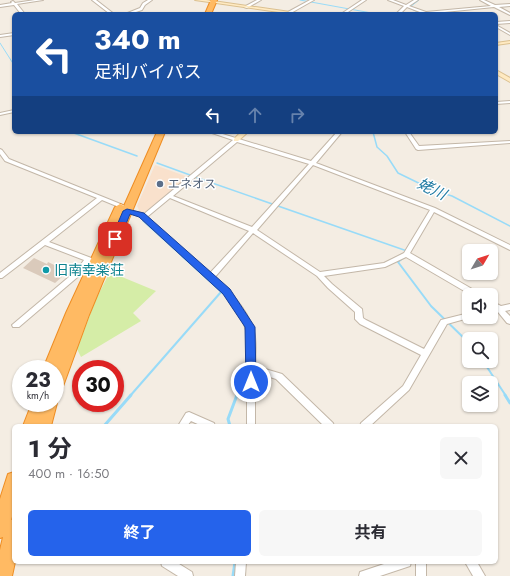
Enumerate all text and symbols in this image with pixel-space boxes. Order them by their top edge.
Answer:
text: 340 m [94,19,181,60]
icon: left [28,28,80,80]
text: 足利バイパス [94,59,202,85]
icon: left [202,104,224,126]
icon: ahead [244,104,266,126]
icon: right [286,104,308,126]
water label: 姥川 [414,173,452,206]
place label: エネオス [168,175,216,193]
marker: エネオス [155,179,165,189]
pin [98,222,132,256]
icon: arrive [104,228,126,250]
north arrow [462,244,498,280]
map controls [462,244,498,412]
place label: 旧南幸楽荘 [54,260,124,280]
marker: 旧南幸楽荘 [41,265,51,275]
button: sound [462,288,498,324]
button: search [462,332,498,368]
speed limit sign: 30 [72,360,124,412]
position arrow [230,361,272,403]
text: 23 [25,366,51,395]
button: layers [462,376,498,412]
text: km/h [27,388,49,403]
text: 1 分 [28,431,71,466]
button: close [440,437,482,479]
text: 400 m · 16:50 [28,464,109,483]
button: 終了 [28,510,251,556]
button: 共有 [259,510,482,556]

